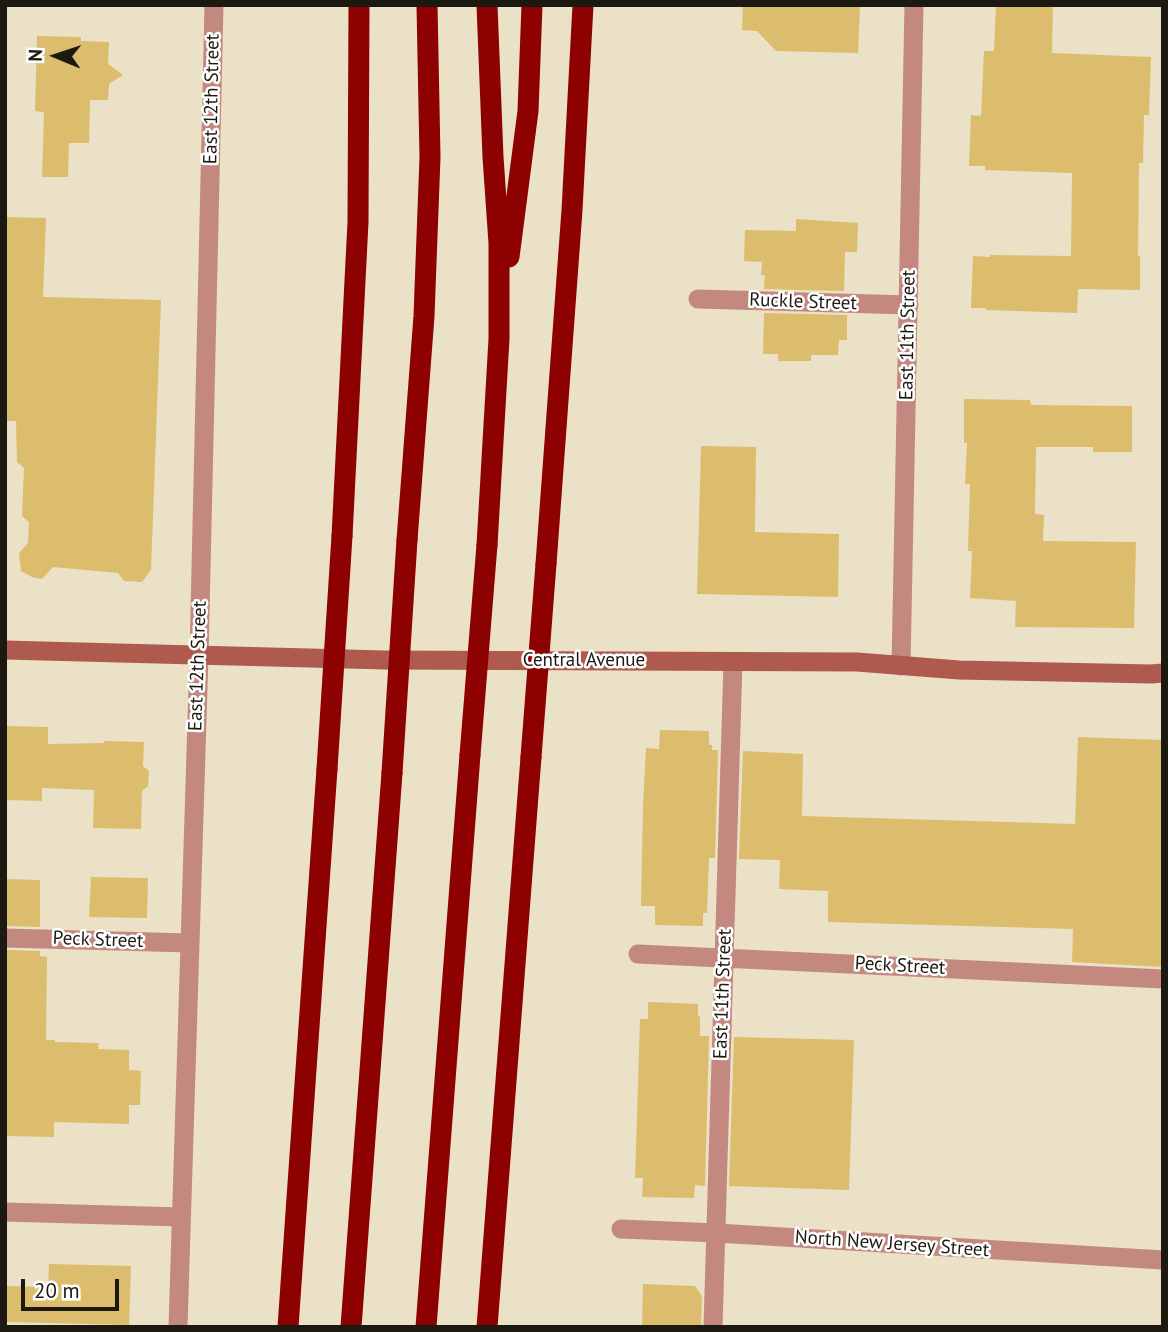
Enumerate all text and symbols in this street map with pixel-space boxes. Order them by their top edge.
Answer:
north arrow [21,21,91,91]
street label: East 12th Street [199,34,225,164]
text: N [23,49,47,62]
street label: East 11th Street [895,270,921,400]
street label: Ruckle Street [749,289,857,315]
street label: East 12th Street [184,601,212,731]
street label: Central Avenue [523,650,645,672]
street label: Peck Street [52,927,144,953]
street label: East 11th Street [709,929,737,1059]
street label: Peck Street [854,952,946,980]
street label: North New Jersey Street [794,1226,990,1262]
scale bar [24,1266,122,1310]
text: 20 m [34,1277,80,1304]

